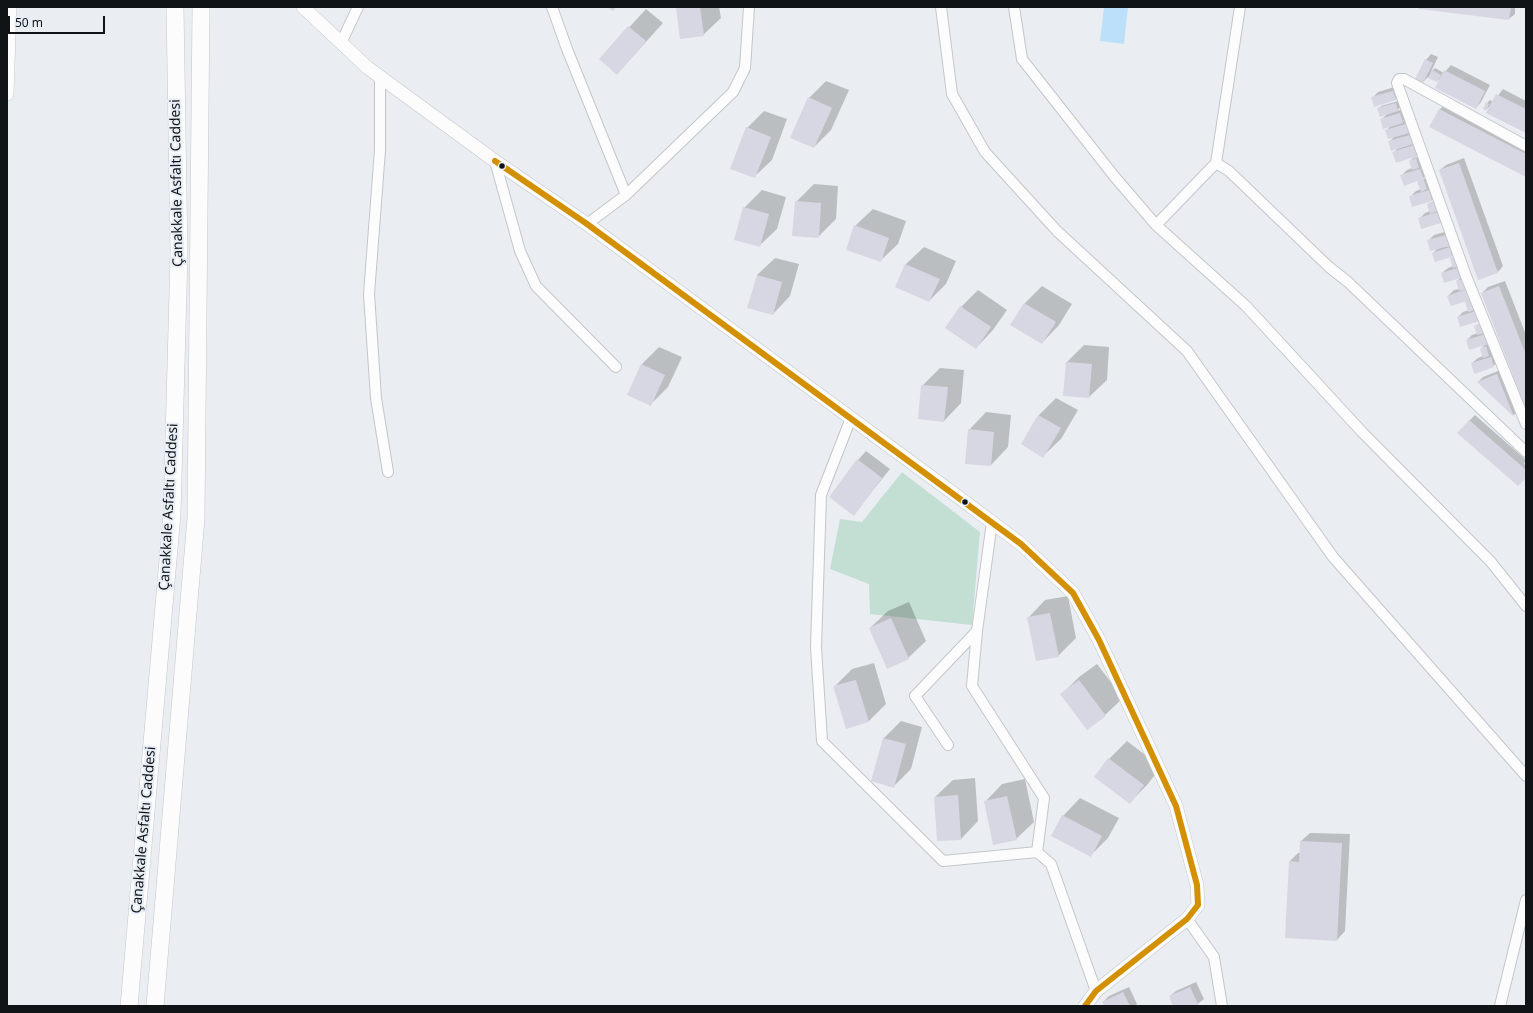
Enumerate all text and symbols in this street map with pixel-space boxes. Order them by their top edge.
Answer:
scale bar [10,8,107,34]
text: 50 m [15,14,43,31]
street label: Çanakkale Asfaltı Caddesi [167,99,187,267]
unlabelled marker [497,161,507,171]
street label: Çanakkale Asfaltı Caddesi [156,423,182,591]
unlabelled marker [960,497,970,507]
street label: Çanakkale Asfaltı Caddesi [128,746,160,914]

